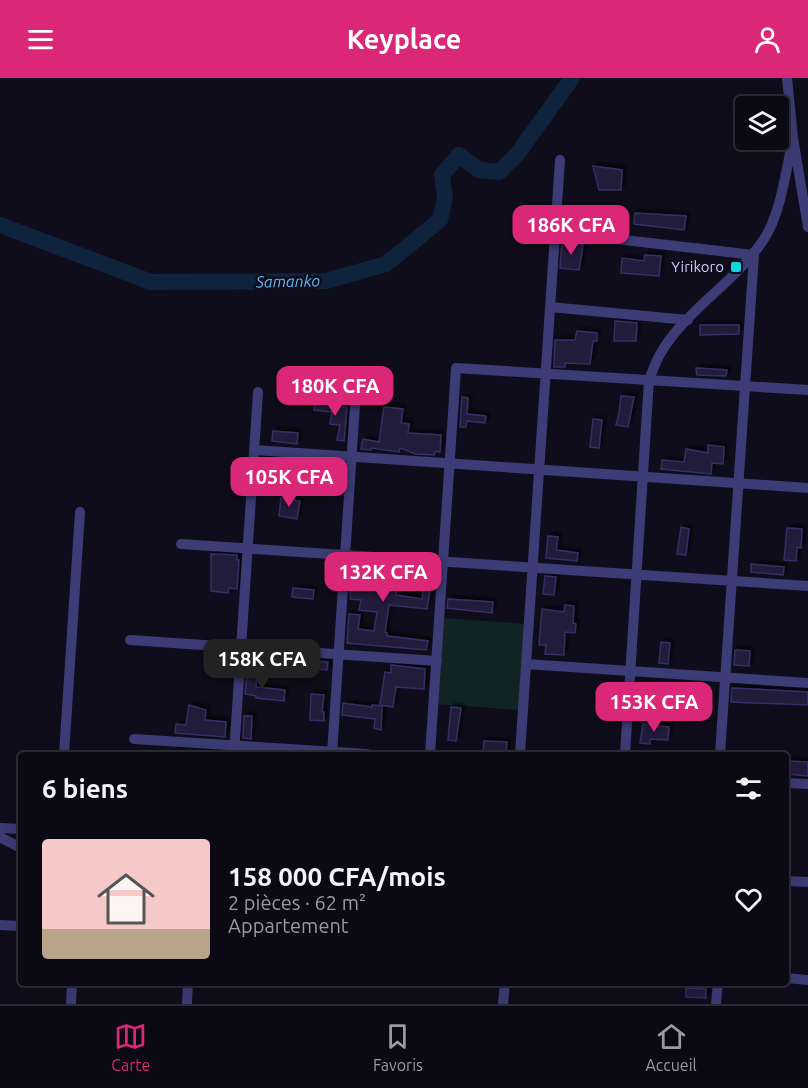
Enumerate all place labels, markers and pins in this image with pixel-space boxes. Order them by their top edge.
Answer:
pin: 186K CFA [509,205,633,256]
place label: Yirikoro [671,258,724,275]
marker: Yirikoro [729,260,743,274]
pin: 180K CFA [273,366,397,417]
pin: 105K CFA [227,457,351,508]
pin: 132K CFA [321,552,445,603]
pin: 158K CFA [200,639,324,690]
pin: 153K CFA [592,682,716,733]

